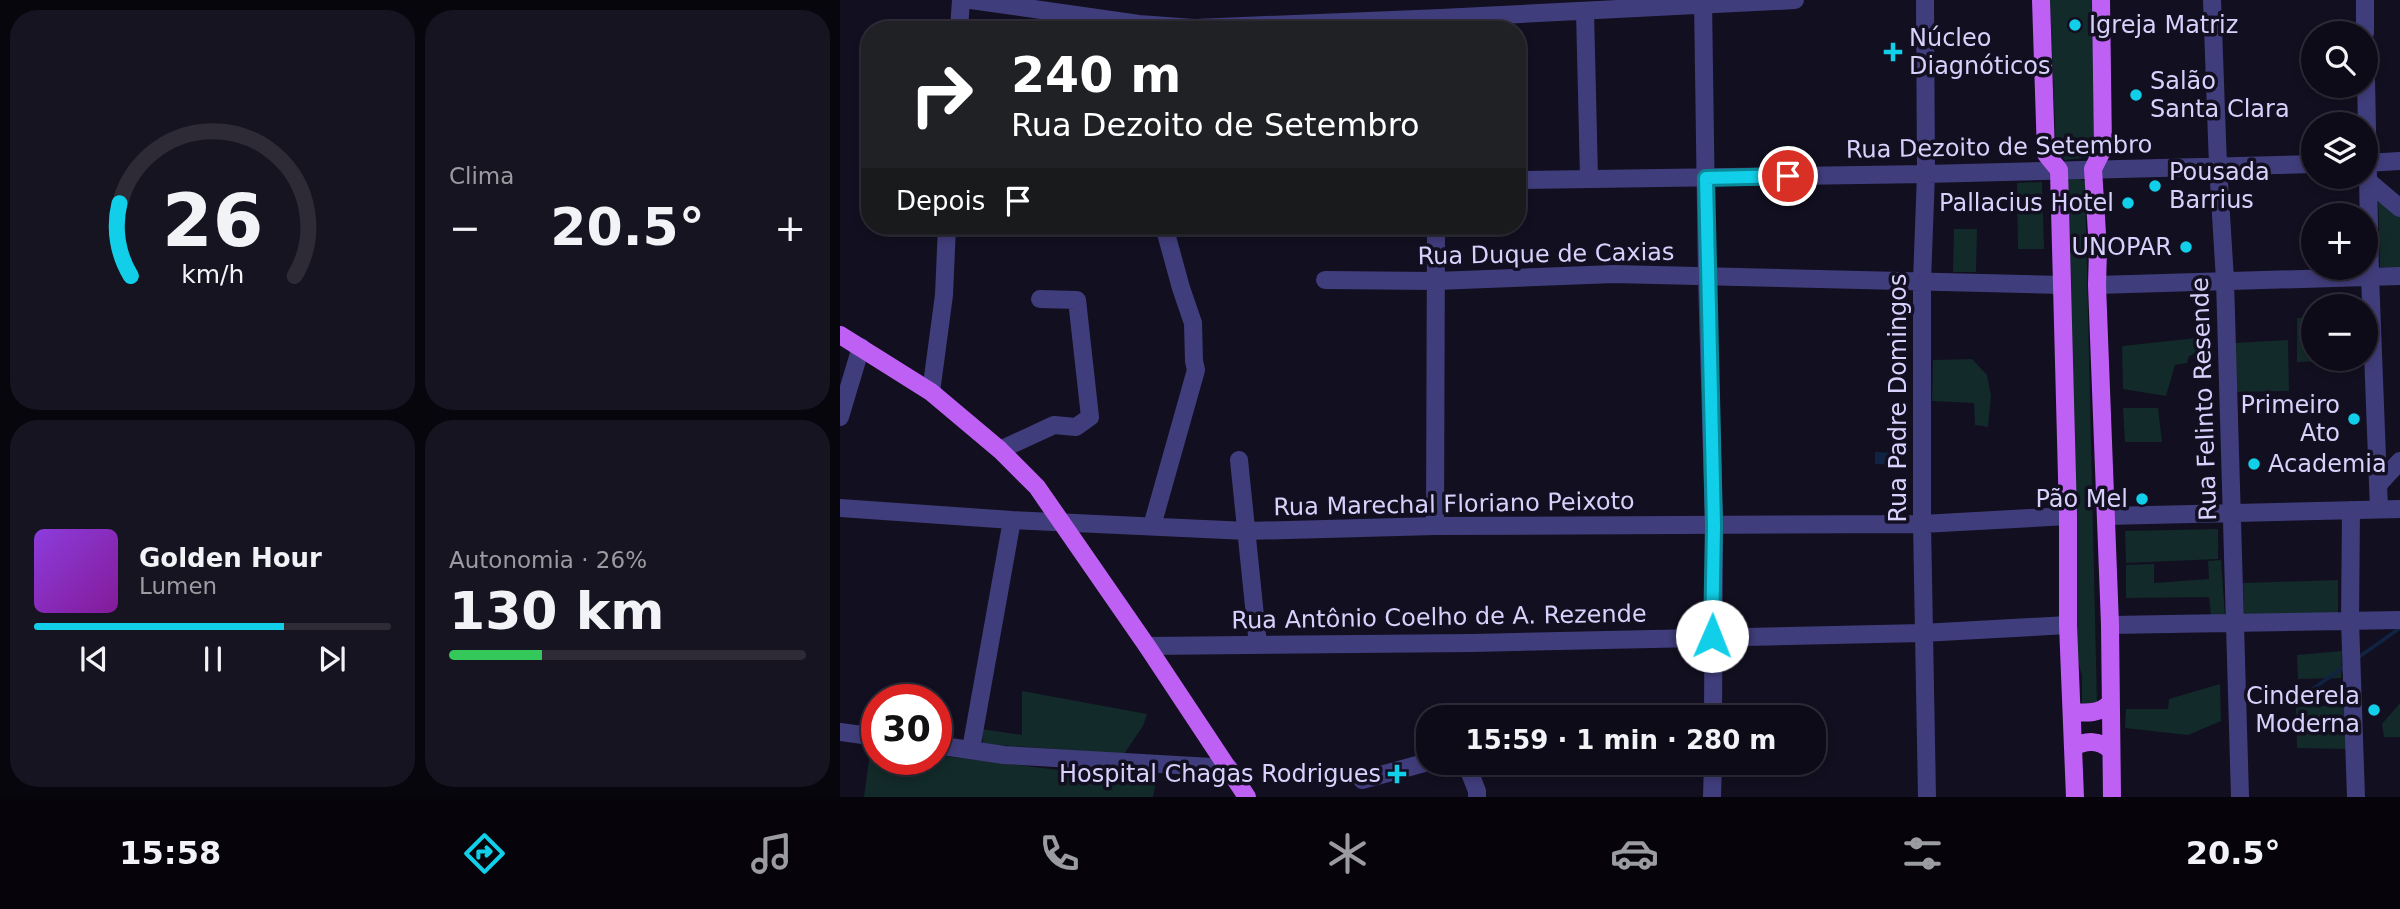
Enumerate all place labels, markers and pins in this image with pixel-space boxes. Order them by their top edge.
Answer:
place label: Igreja Matriz [2089,11,2238,39]
marker: Igreja Matriz [2067,17,2083,33]
place label: Núcleo Diagnóticos [1909,24,2050,80]
marker: Núcleo Diagnóticos [1883,42,1903,62]
place label: Salão Santa Clara [2150,67,2290,123]
marker: Salão Santa Clara [2128,87,2144,103]
pin [1758,146,1818,206]
place label: Pousada Barrius [2169,158,2270,214]
marker: Pousada Barrius [2147,178,2163,194]
place label: Pallacius Hotel [1939,189,2114,217]
marker: Pallacius Hotel [2120,195,2136,211]
place label: UNOPAR [2072,233,2172,261]
marker: UNOPAR [2178,239,2194,255]
place label: Primeiro Ato [2241,391,2340,447]
marker: Primeiro Ato [2346,411,2362,427]
place label: Academia [2268,450,2387,478]
marker: Academia [2246,456,2262,472]
place label: Pão Mel [2035,485,2128,513]
marker: Pão Mel [2134,491,2150,507]
place label: Cinderela Moderna [2246,682,2360,738]
marker: Cinderela Moderna [2366,702,2382,718]
place label: Hospital Chagas Rodrigues [1059,760,1381,788]
marker: Hospital Chagas Rodrigues [1387,764,1407,784]

